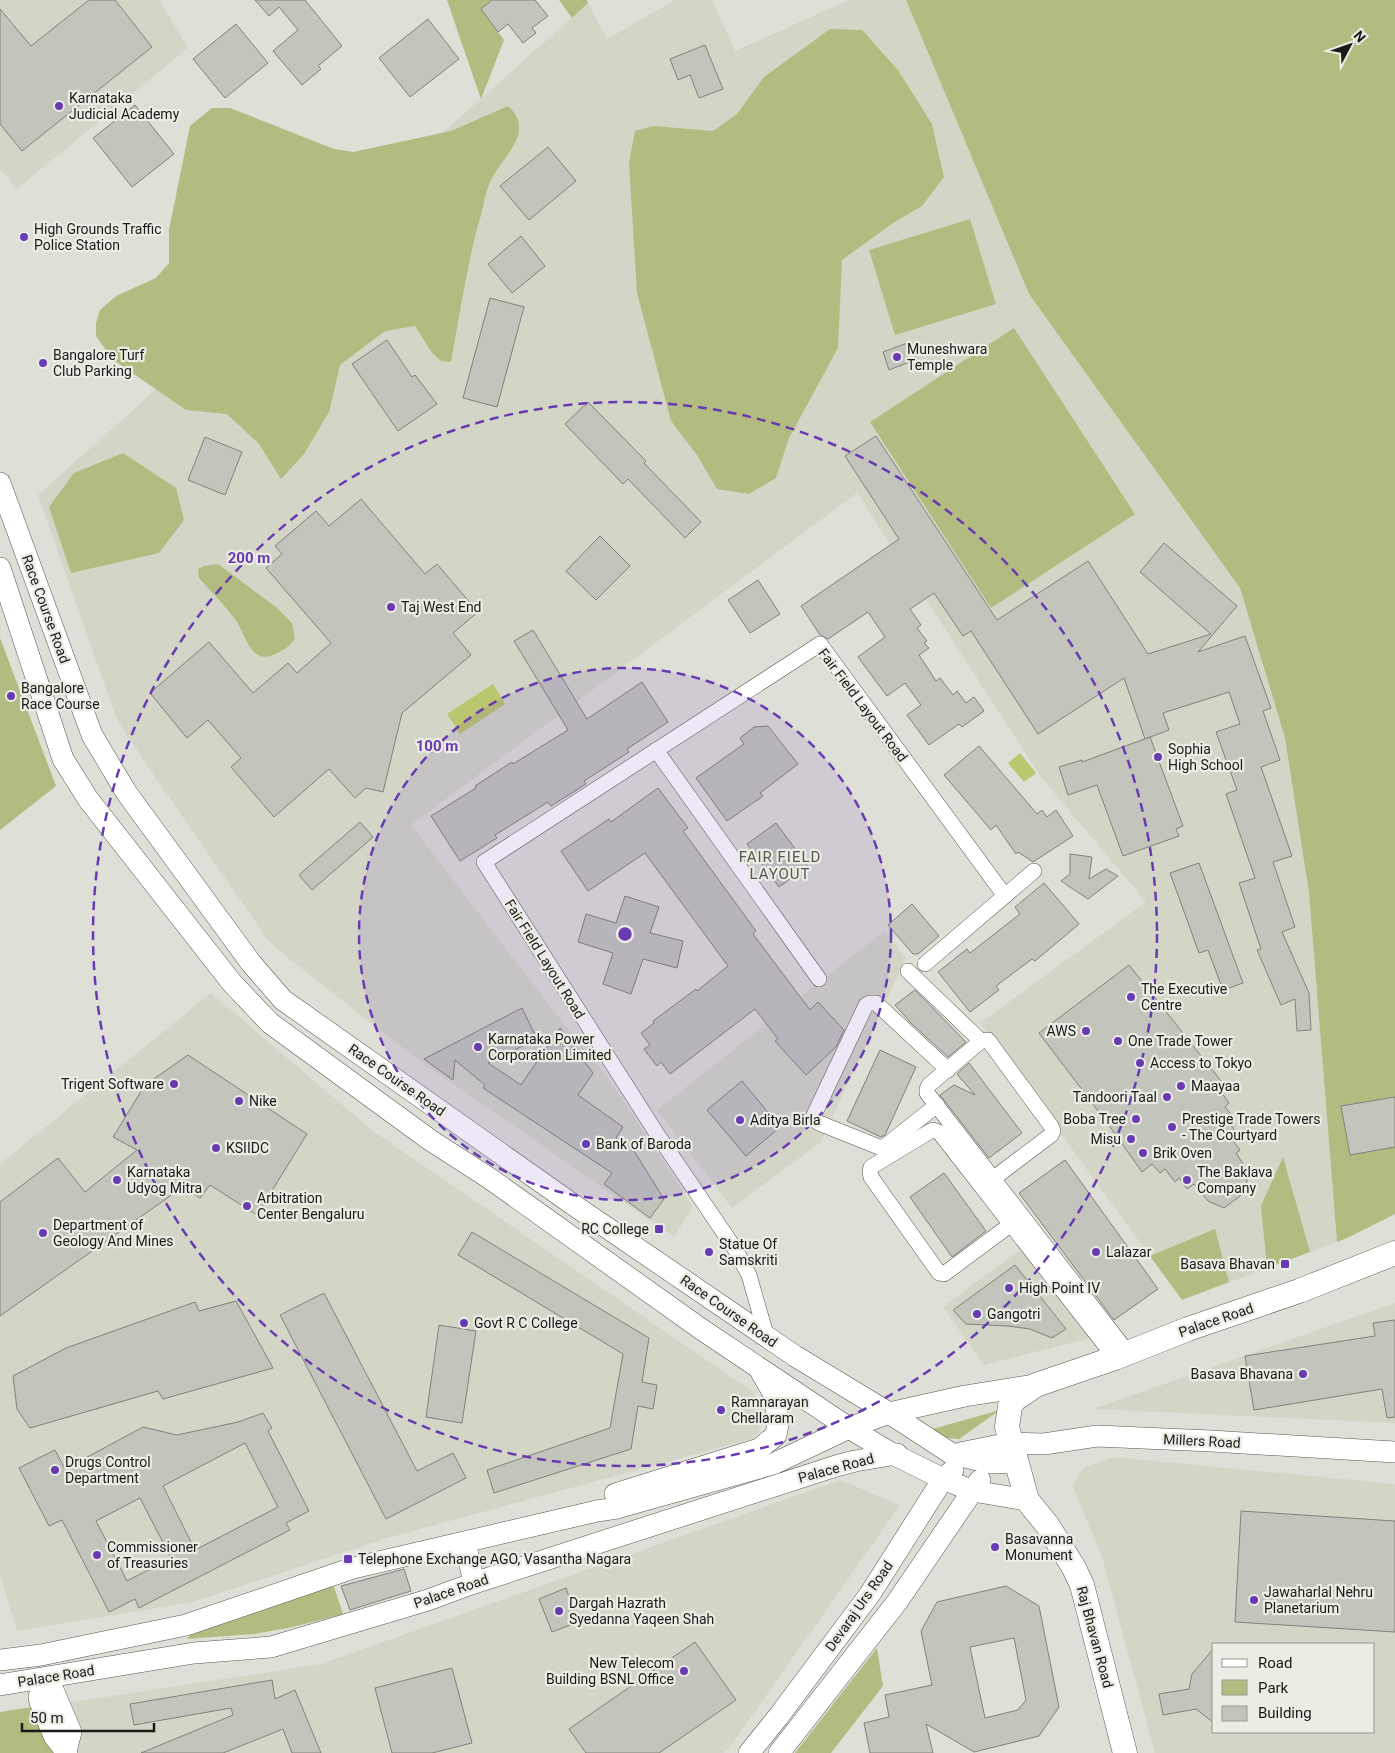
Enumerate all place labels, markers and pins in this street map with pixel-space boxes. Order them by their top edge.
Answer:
place label: Karnataka Judicial Academy [69,90,180,122]
marker: Karnataka Judicial Academy [53,100,65,112]
place label: High Grounds Traffic Police Station [34,221,162,253]
marker: High Grounds Traffic Police Station [18,231,30,243]
place label: Muneshwara Temple [907,341,987,373]
place label: Bangalore Turf Club Parking [53,347,144,379]
marker: Muneshwara Temple [891,351,903,363]
marker: Bangalore Turf Club Parking [37,357,49,369]
place label: Taj West End [401,599,482,615]
marker: Taj West End [385,601,397,613]
place label: Bangalore Race Course [21,680,100,712]
marker: Bangalore Race Course [5,690,17,702]
place label: Sophia High School [1168,741,1243,773]
marker: Sophia High School [1152,751,1164,763]
centre of rings [616,925,634,943]
place label: The Executive Centre [1141,981,1227,1013]
marker: The Executive Centre [1125,991,1137,1003]
place label: AWS [1047,1023,1076,1039]
marker: AWS [1080,1025,1092,1037]
place label: Karnataka Power Corporation Limited [488,1031,611,1063]
place label: One Trade Tower [1128,1033,1233,1049]
marker: One Trade Tower [1112,1035,1124,1047]
marker: Karnataka Power Corporation Limited [472,1041,484,1053]
place label: Access to Tokyo [1150,1055,1252,1071]
marker: Access to Tokyo [1134,1057,1146,1069]
place label: Trigent Software [61,1076,164,1092]
marker: Trigent Software [168,1078,180,1090]
place label: Maayaa [1191,1078,1240,1094]
marker: Maayaa [1175,1080,1187,1092]
place label: Tandoori Taal [1073,1089,1157,1105]
marker: Tandoori Taal [1161,1091,1173,1103]
place label: Nike [249,1093,277,1109]
marker: Nike [233,1095,245,1107]
place label: Boba Tree [1063,1111,1126,1127]
place label: Prestige Trade Towers - The Courtyard [1182,1111,1321,1143]
place label: Aditya Birla [750,1112,821,1128]
marker: Boba Tree [1130,1113,1142,1125]
marker: Aditya Birla [734,1114,746,1126]
marker: Prestige Trade Towers - The Courtyard [1166,1121,1178,1133]
place label: Misu [1090,1131,1121,1147]
marker: Misu [1125,1133,1137,1145]
place label: Bank of Baroda [596,1136,691,1152]
marker: Bank of Baroda [580,1138,592,1150]
place label: KSIIDC [226,1140,269,1156]
marker: KSIIDC [210,1142,222,1154]
place label: Brik Oven [1153,1145,1212,1161]
marker: Brik Oven [1137,1147,1149,1159]
place label: Karnataka Udyog Mitra [127,1164,202,1196]
place label: The Baklava Company [1197,1164,1273,1196]
marker: Karnataka Udyog Mitra [111,1174,123,1186]
marker: The Baklava Company [1181,1174,1193,1186]
place label: Arbitration Center Bengaluru [257,1190,364,1222]
marker: Arbitration Center Bengaluru [241,1200,253,1212]
place label: Department of Geology And Mines [53,1217,174,1249]
place label: RC College [581,1221,649,1237]
marker: RC College [653,1223,665,1235]
marker: Department of Geology And Mines [37,1227,49,1239]
place label: Statue Of Samskriti [719,1236,778,1268]
place label: Lalazar [1106,1244,1152,1260]
marker: Statue Of Samskriti [703,1246,715,1258]
marker: Lalazar [1090,1246,1102,1258]
place label: Basava Bhavan [1180,1256,1275,1272]
marker: Basava Bhavan [1279,1258,1291,1270]
place label: High Point IV [1019,1280,1100,1296]
marker: High Point IV [1003,1282,1015,1294]
place label: Gangotri [987,1306,1040,1322]
marker: Gangotri [971,1308,983,1320]
place label: Govt R C College [474,1315,578,1331]
marker: Govt R C College [458,1317,470,1329]
place label: Basava Bhavana [1191,1366,1293,1382]
marker: Basava Bhavana [1297,1368,1309,1380]
place label: Ramnarayan Chellaram [731,1394,809,1426]
marker: Ramnarayan Chellaram [715,1404,727,1416]
place label: Drugs Control Department [65,1454,151,1486]
marker: Drugs Control Department [49,1464,61,1476]
place label: Basavanna Monument [1005,1531,1073,1563]
place label: Commissioner of Treasuries [107,1539,198,1571]
marker: Basavanna Monument [989,1541,1001,1553]
marker: Commissioner of Treasuries [91,1549,103,1561]
place label: Telephone Exchange AGO, Vasantha Nagara [358,1551,631,1567]
marker: Telephone Exchange AGO, Vasantha Nagara [342,1553,354,1565]
place label: Jawaharlal Nehru Planetarium [1264,1584,1373,1616]
marker: Jawaharlal Nehru Planetarium [1248,1594,1260,1606]
place label: Dargah Hazrath Syedanna Yaqeen Shah [569,1595,714,1627]
marker: Dargah Hazrath Syedanna Yaqeen Shah [553,1605,565,1617]
place label: New Telecom Building BSNL Office [546,1655,674,1687]
marker: New Telecom Building BSNL Office [678,1665,690,1677]

